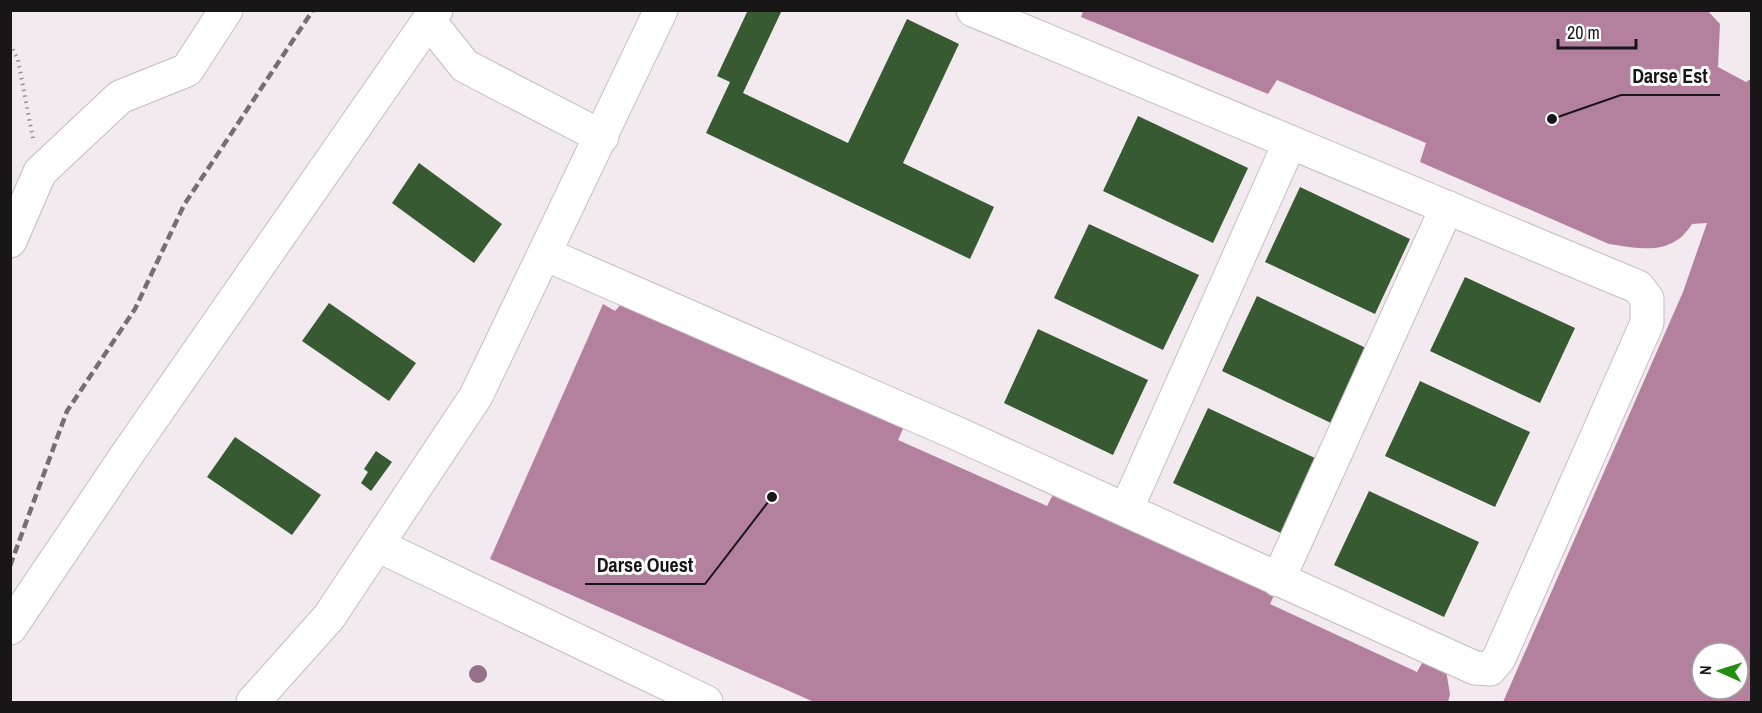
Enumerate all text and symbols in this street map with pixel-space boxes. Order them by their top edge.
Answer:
scale bar [1558,12,1636,50]
text: 20 m [1567,20,1600,45]
callout: Darse Est [1621,57,1720,95]
text: Darse Est [1632,62,1708,89]
callout: Darse Ouest [585,546,705,584]
text: Darse Ouest [597,551,694,578]
north arrow [1690,641,1750,701]
text: N [1694,665,1716,676]

